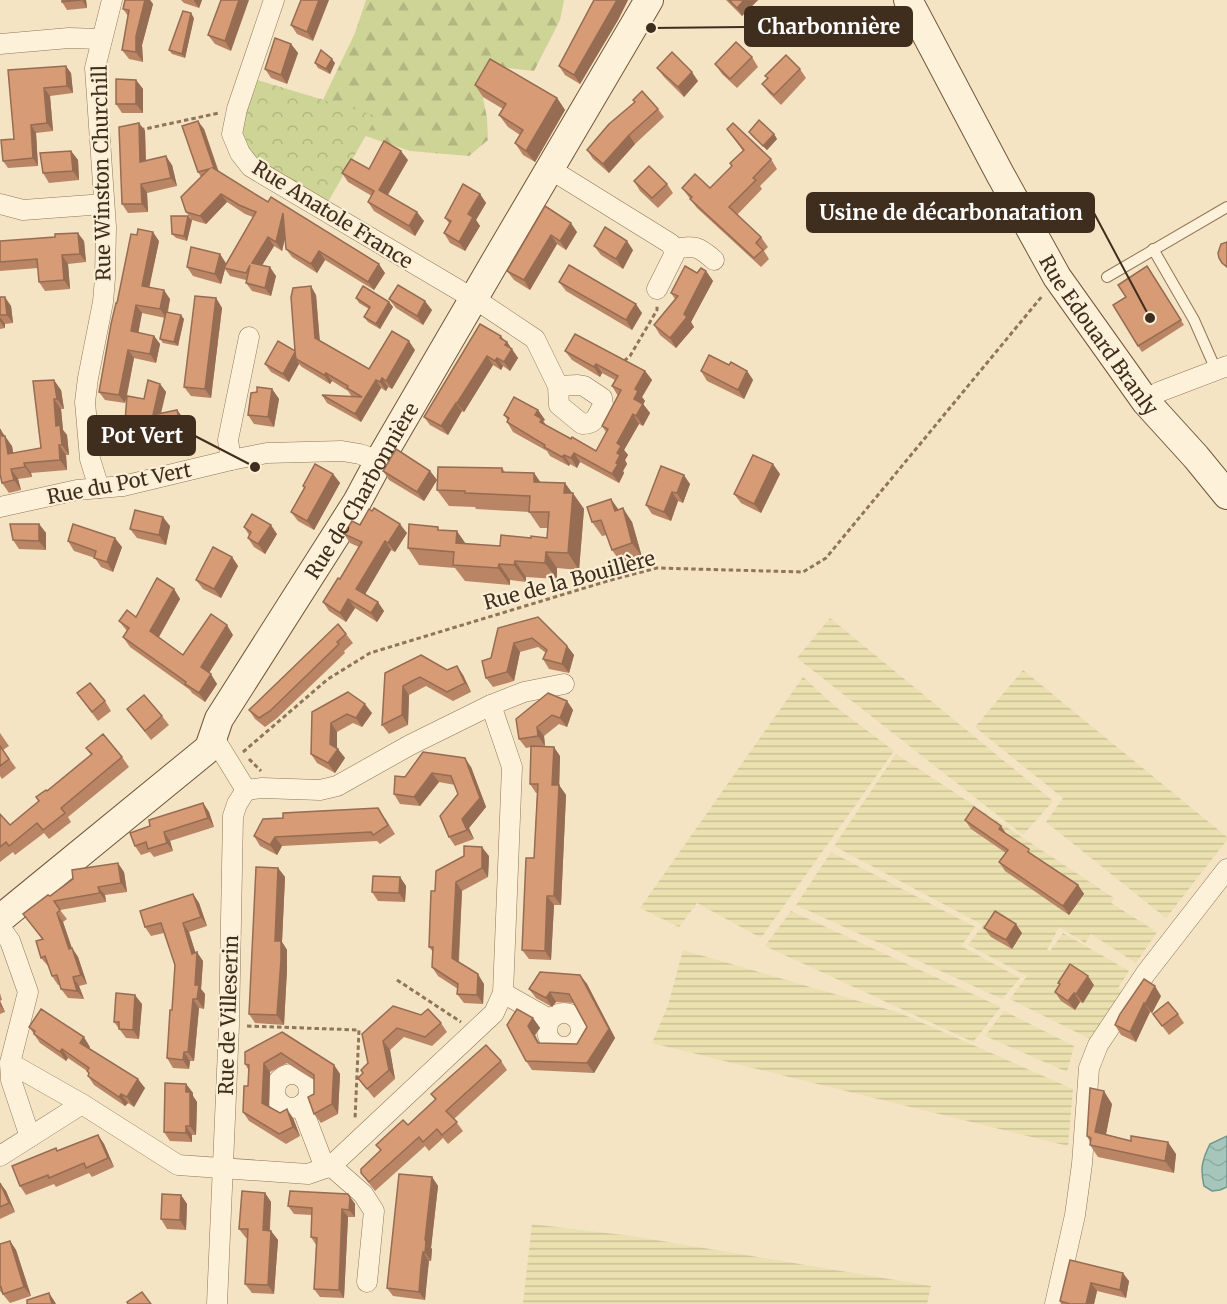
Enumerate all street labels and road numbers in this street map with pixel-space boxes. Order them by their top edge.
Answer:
street label: Rue Winston Churchill [87,65,115,281]
street label: Rue Anatole France [248,155,418,273]
street label: Rue Edouard Branly [1035,250,1164,420]
street label: Rue de Charbonnière [299,398,423,583]
street label: Rue du Pot Vert [45,457,194,509]
street label: Rue de la Bouillère [480,545,658,615]
street label: Rue de Villeserin [213,934,243,1096]

